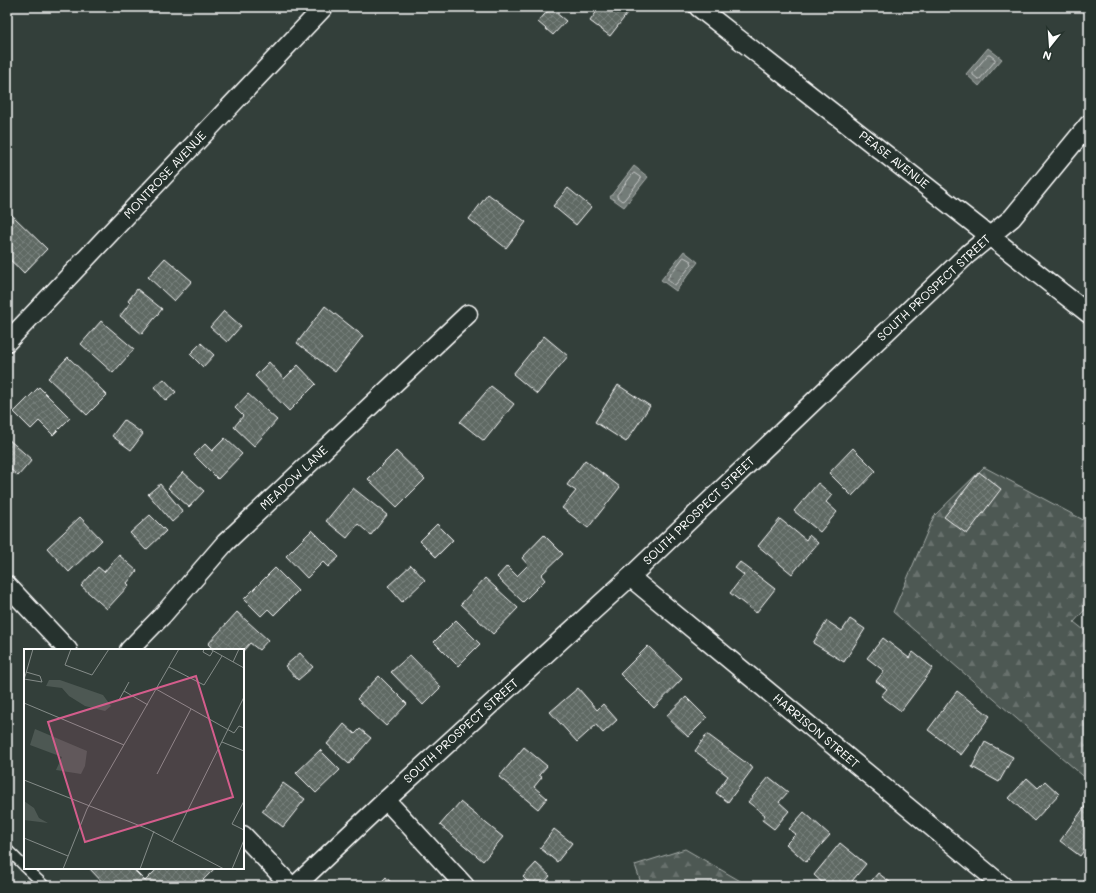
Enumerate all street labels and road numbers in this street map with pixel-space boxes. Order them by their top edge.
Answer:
street label: MONTROSE AVENUE [120,127,209,222]
street label: PEASE AVENUE [856,127,933,192]
street label: SOUTH PROSPECT STREET [873,230,994,344]
street label: MEADOW LANE [256,442,331,513]
street label: SOUTH PROSPECT STREET [639,452,758,568]
street label: SOUTH PROSPECT STREET [399,674,521,786]
street label: HARRISON STREET [770,689,863,771]

